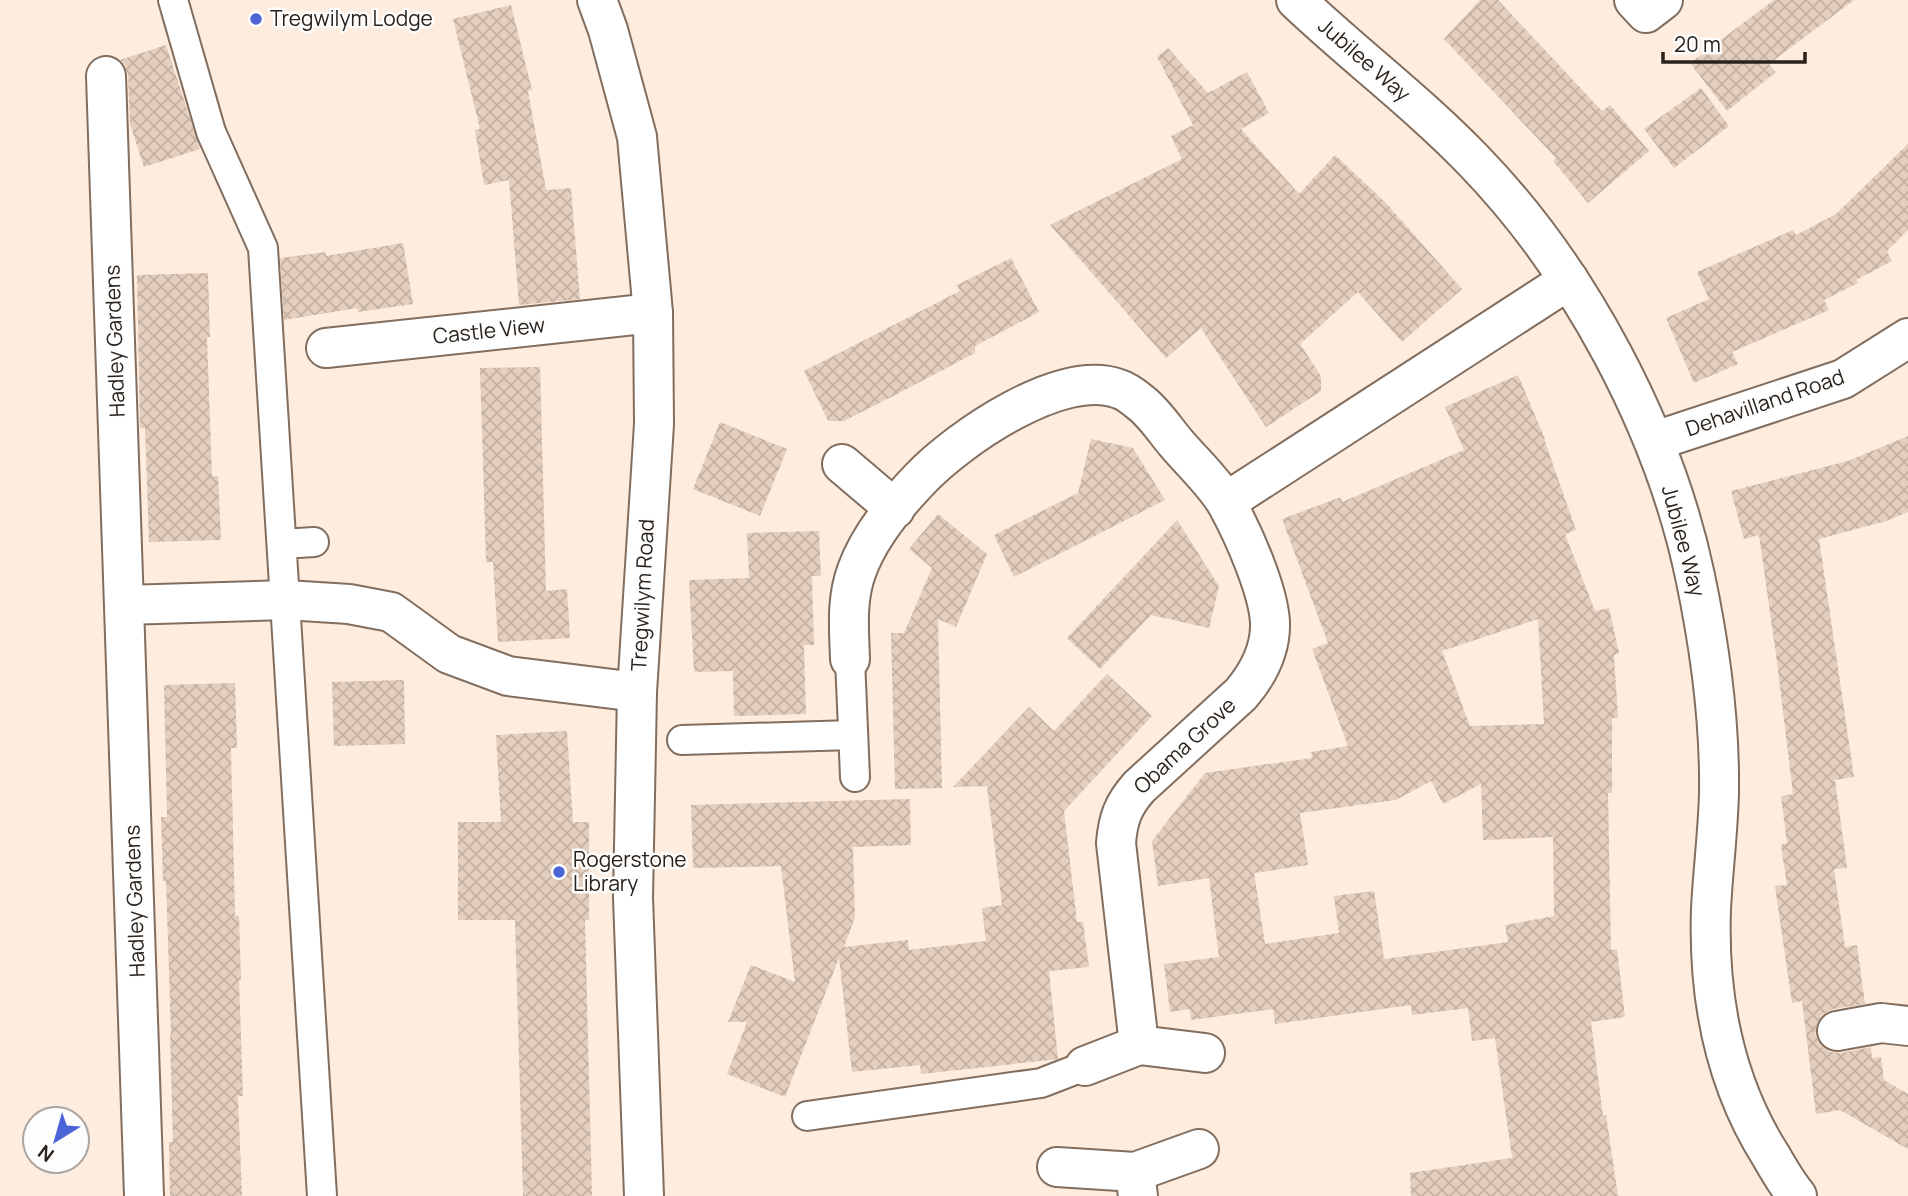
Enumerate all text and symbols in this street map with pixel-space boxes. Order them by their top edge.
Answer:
place label: Tregwilym Lodge [270,4,433,32]
marker: Tregwilym Lodge [248,11,264,27]
street label: Jubilee Way [1312,11,1417,107]
scale bar [1663,21,1805,65]
text: 20 m [1674,30,1721,58]
street label: Hadley Gardens [97,264,131,418]
street label: Castle View [431,310,546,350]
street label: Dehavilland Road [1682,362,1848,442]
street label: Jubilee Way [1656,482,1712,599]
street label: Tregwilym Road [624,518,660,672]
street label: Obama Grove [1127,691,1241,800]
street label: Hadley Gardens [117,824,151,978]
place label: Rogerstone Library [573,845,687,897]
marker: Rogerstone Library [551,864,567,880]
north arrow [21,1105,91,1175]
text: N [32,1139,59,1168]

